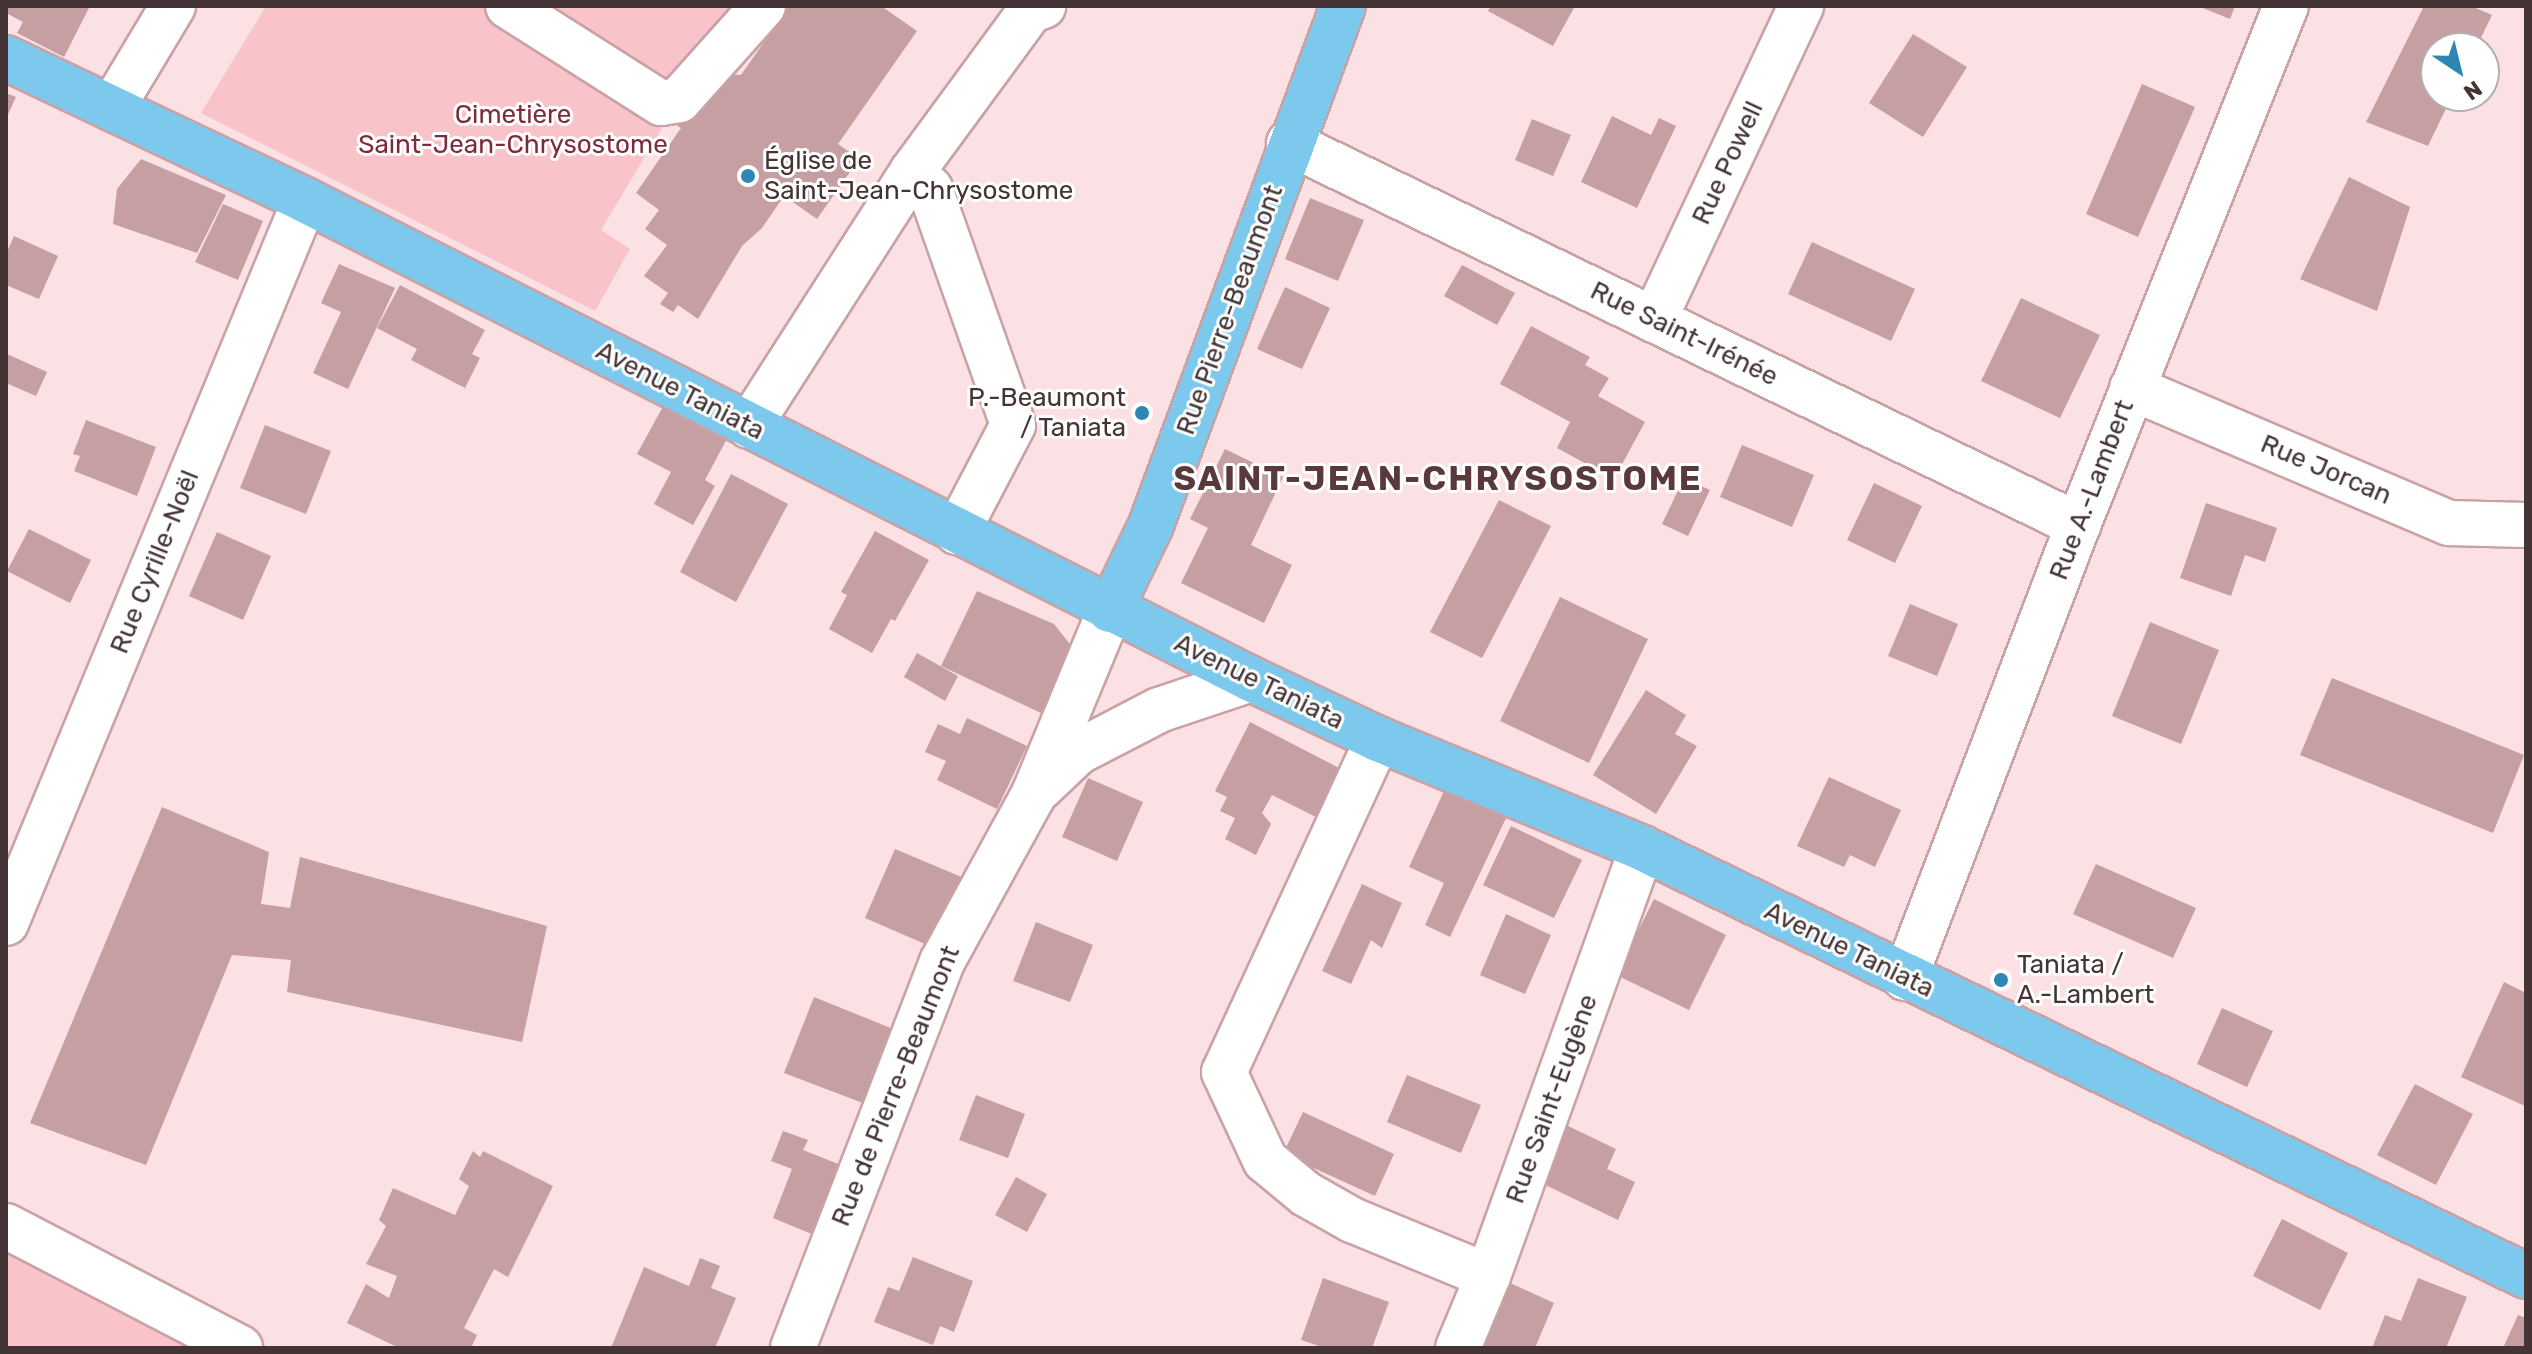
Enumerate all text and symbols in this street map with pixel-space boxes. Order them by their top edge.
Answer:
north arrow [2420,32,2500,112]
text: N [2459,75,2487,106]
street label: Rue Powell [1686,96,1770,230]
park label: Cimetière Saint-Jean-Chrysostome [358,99,668,160]
place label: Église de Saint-Jean-Chrysostome [764,145,1073,206]
marker: Église de Saint-Jean-Chrysostome [739,167,757,185]
street label: Rue Pierre-Beaumont [1170,181,1290,439]
street label: Rue Saint-Irénée [1585,275,1783,393]
street label: Avenue Taniata [590,335,770,447]
place label: P.-Beaumont / Taniata [968,382,1126,444]
street label: Rue A.-Lambert [2043,395,2141,585]
marker: P.-Beaumont / Taniata [1133,404,1151,422]
street label: Rue Jorcan [2256,428,2396,512]
district label: SAINT-JEAN-CHRYSOSTOME [1173,459,1703,499]
street label: Rue Cyrille-Noël [104,466,206,658]
street label: Avenue Taniata [1169,627,1349,737]
street label: Avenue Taniata [1759,895,1939,1005]
street label: Rue de Pierre-Beaumont [825,941,967,1231]
place label: Taniata / A.-Lambert [2017,949,2154,1010]
marker: Taniata / A.-Lambert [1992,971,2010,989]
street label: Rue Saint-Eugène [1500,990,1604,1208]

